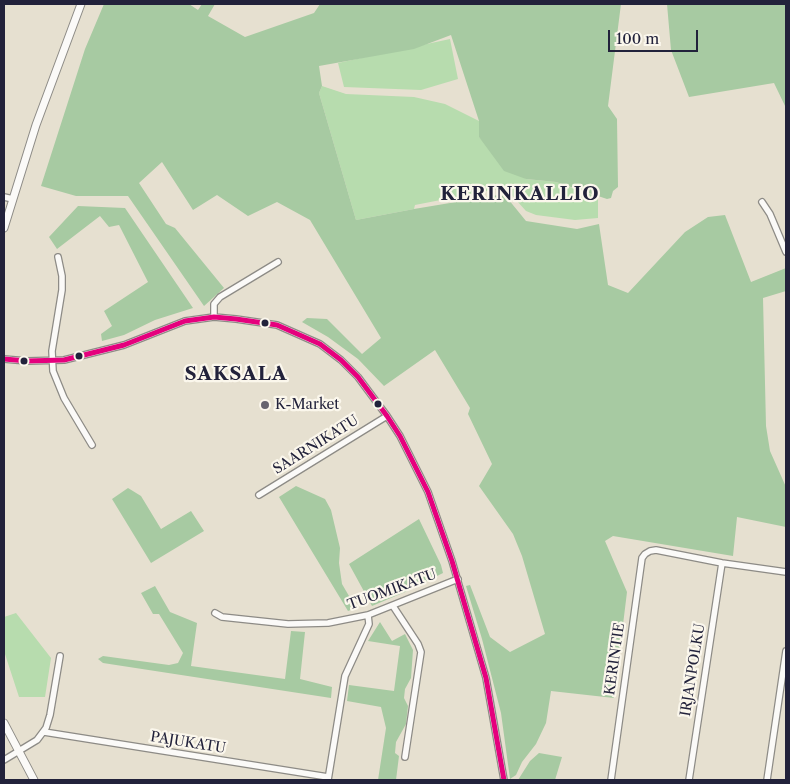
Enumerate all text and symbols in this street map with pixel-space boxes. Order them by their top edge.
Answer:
scale bar [610,20,700,52]
text: 100 m [616,29,659,48]
district label: KERINKALLIO [439,184,601,206]
unlabelled marker [260,318,270,328]
unlabelled marker [74,351,84,361]
unlabelled marker [19,356,29,366]
district label: SAKSALA [184,364,288,386]
place label: K-Market [275,397,339,413]
marker: K-Market [259,399,271,411]
unlabelled marker [373,399,383,409]
street label: SAARNIKATU [270,412,362,478]
street label: TUOMIKATU [345,566,439,614]
street label: KERINTIE [602,622,628,696]
street label: IRJANPOLKU [677,622,709,718]
street label: PAJUKATU [149,729,227,757]

